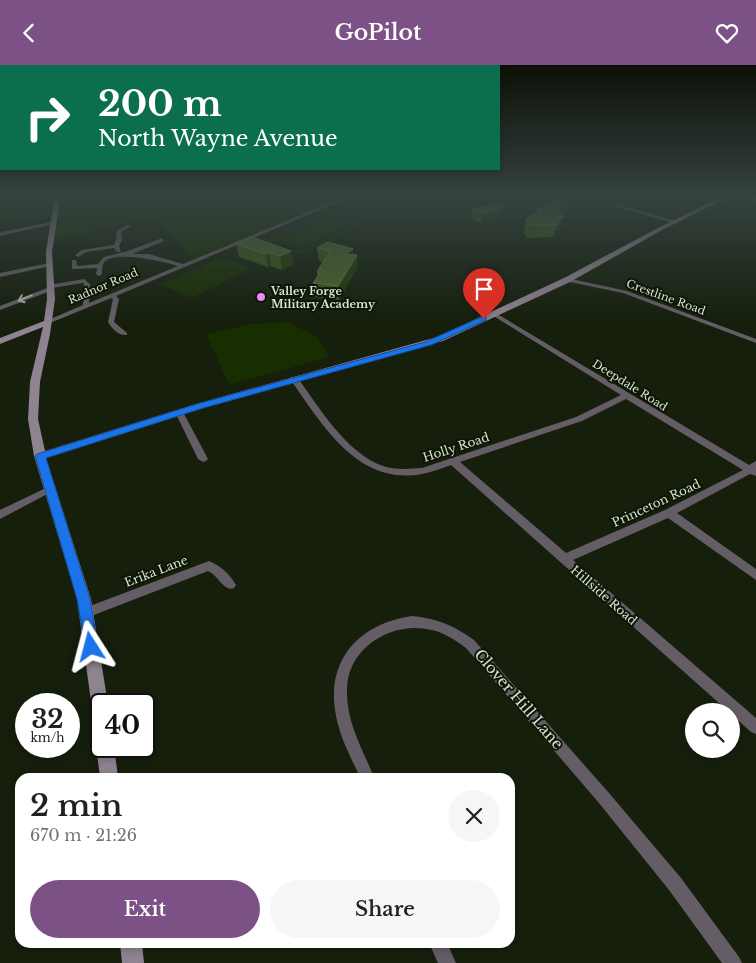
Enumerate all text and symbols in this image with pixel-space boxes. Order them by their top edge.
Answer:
icon: back [15,19,43,47]
text: GoPilot [335,19,421,46]
icon: heart [713,19,741,47]
text: 200 m [98,82,222,125]
icon: right [15,85,80,150]
text: North Wayne Avenue [98,125,338,152]
street label: Radnor Road [66,265,140,307]
pin [463,268,505,319]
icon: arrive [470,275,498,303]
street label: Crestline Road [625,276,708,318]
place label: Valley Forge Military Academy [270,284,376,311]
marker: Valley Forge Military Academy [255,291,267,303]
one-way arrow [18,293,33,303]
street label: Deepdale Road [590,356,671,414]
street label: Holly Road [421,429,491,465]
street label: Princeton Road [609,476,703,530]
street label: Erika Lane [122,552,190,590]
street label: Hillside Road [568,562,640,628]
position arrow [64,620,116,672]
street label: Clover Hill Lane [470,645,568,753]
speed limit sign: 40 [90,693,155,758]
map controls [685,703,740,758]
button: search [685,703,740,758]
text: 32 [31,704,64,735]
text: km/h [30,730,65,745]
text: 2 min [30,787,122,824]
button: close [448,790,500,842]
text: 670 m · 21:26 [30,825,137,845]
button: Exit [30,880,260,938]
button: Share [270,880,500,938]

